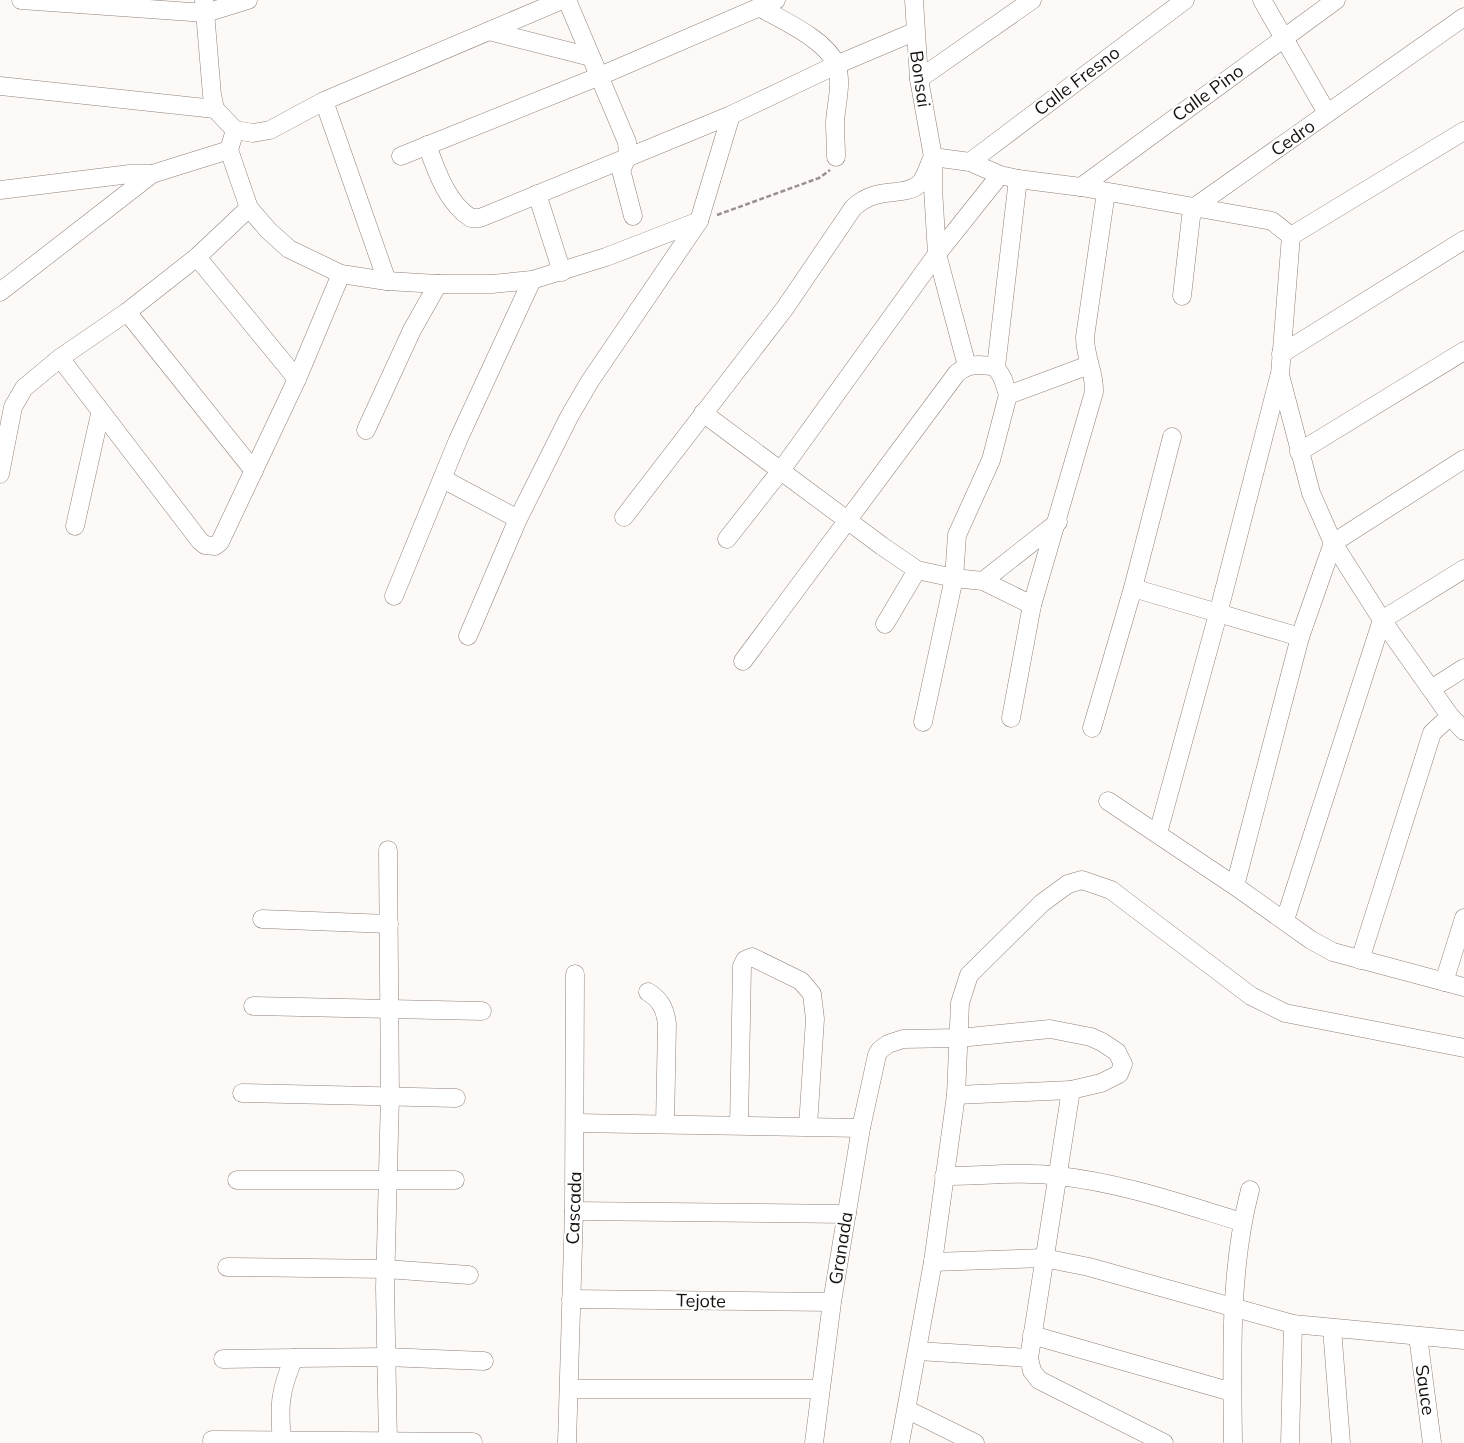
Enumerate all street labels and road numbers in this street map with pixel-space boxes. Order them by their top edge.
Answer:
street label: Calle Fresno [1029,41,1124,120]
street label: Bonsai [905,49,936,109]
street label: Calle Pino [1167,59,1248,126]
street label: Cedro [1266,114,1319,161]
street label: Cascada [561,1171,586,1245]
street label: Granada [823,1210,858,1286]
street label: Tejote [676,1289,726,1312]
street label: Sauce [1411,1363,1440,1417]

